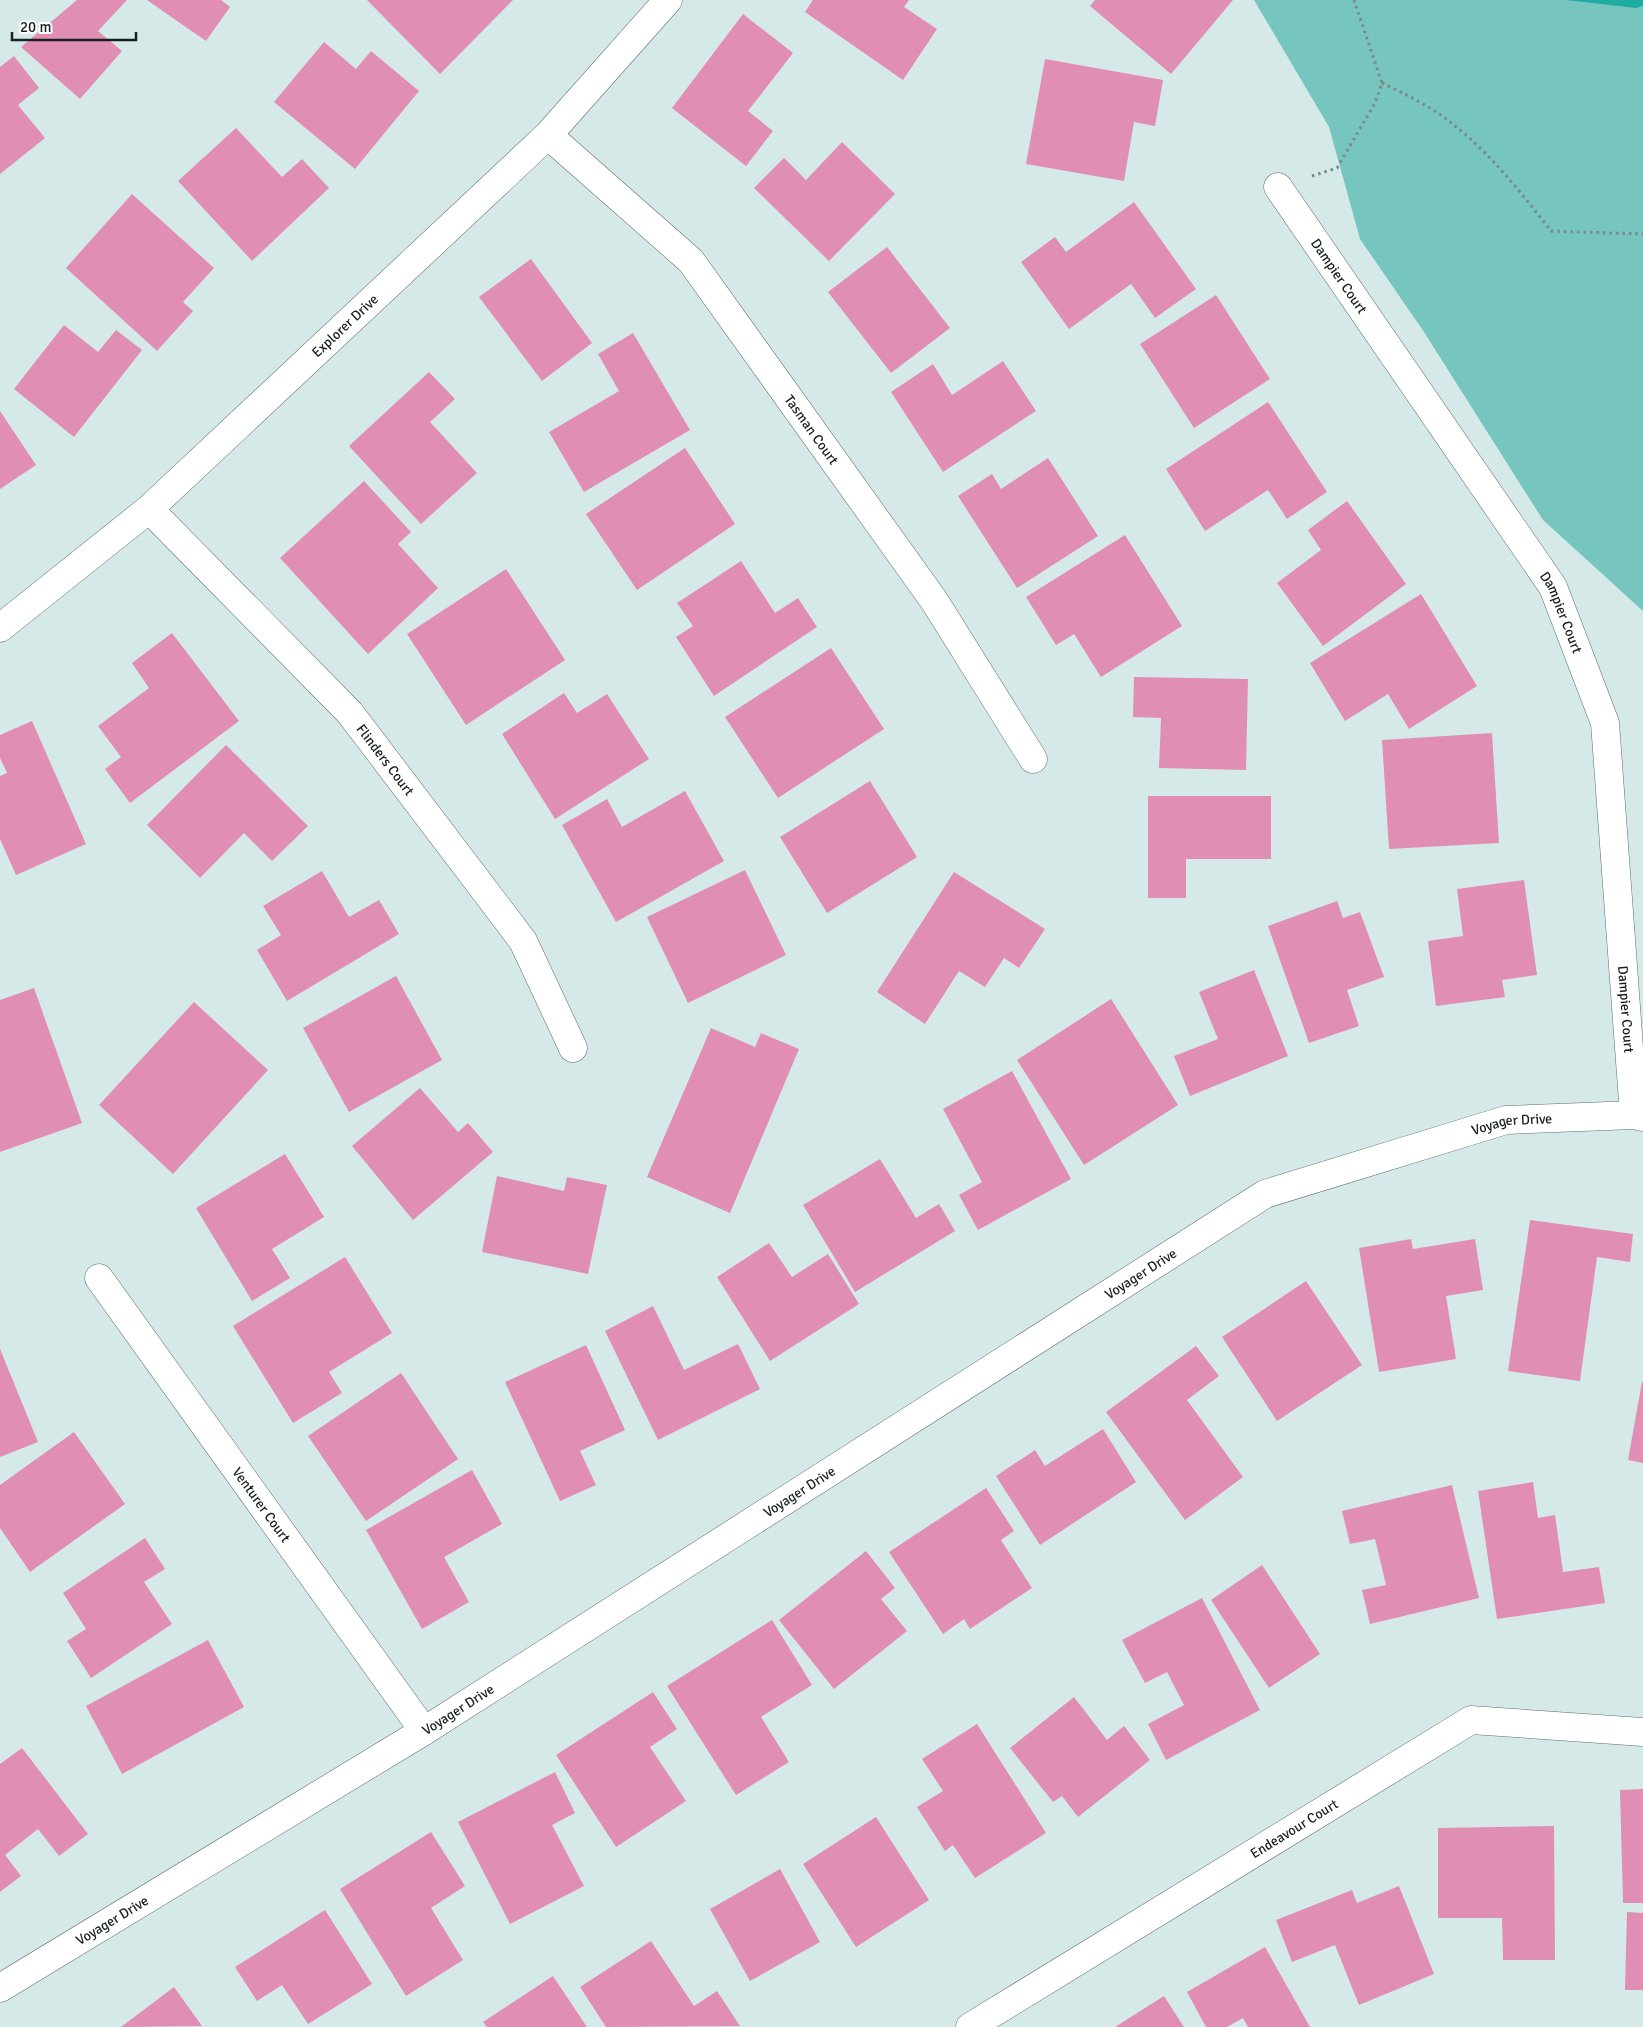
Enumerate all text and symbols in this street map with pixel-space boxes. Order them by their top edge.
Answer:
scale bar [12,10,136,42]
text: 20 m [20,18,51,36]
street label: Dampier Court [1307,235,1371,317]
street label: Explorer Drive [308,290,381,361]
street label: Tasman Court [781,391,842,468]
street label: Dampier Court [1536,568,1586,656]
street label: Flinders Court [353,721,418,799]
street label: Dampier Court [1614,965,1638,1054]
street label: Voyager Drive [1469,1110,1552,1139]
street label: Voyager Drive [1101,1244,1180,1303]
street label: Voyager Drive [760,1462,838,1521]
street label: Venturer Court [229,1464,294,1546]
street label: Voyager Drive [419,1680,497,1739]
street label: Endeavour Court [1247,1795,1341,1862]
street label: Voyager Drive [73,1892,151,1949]

